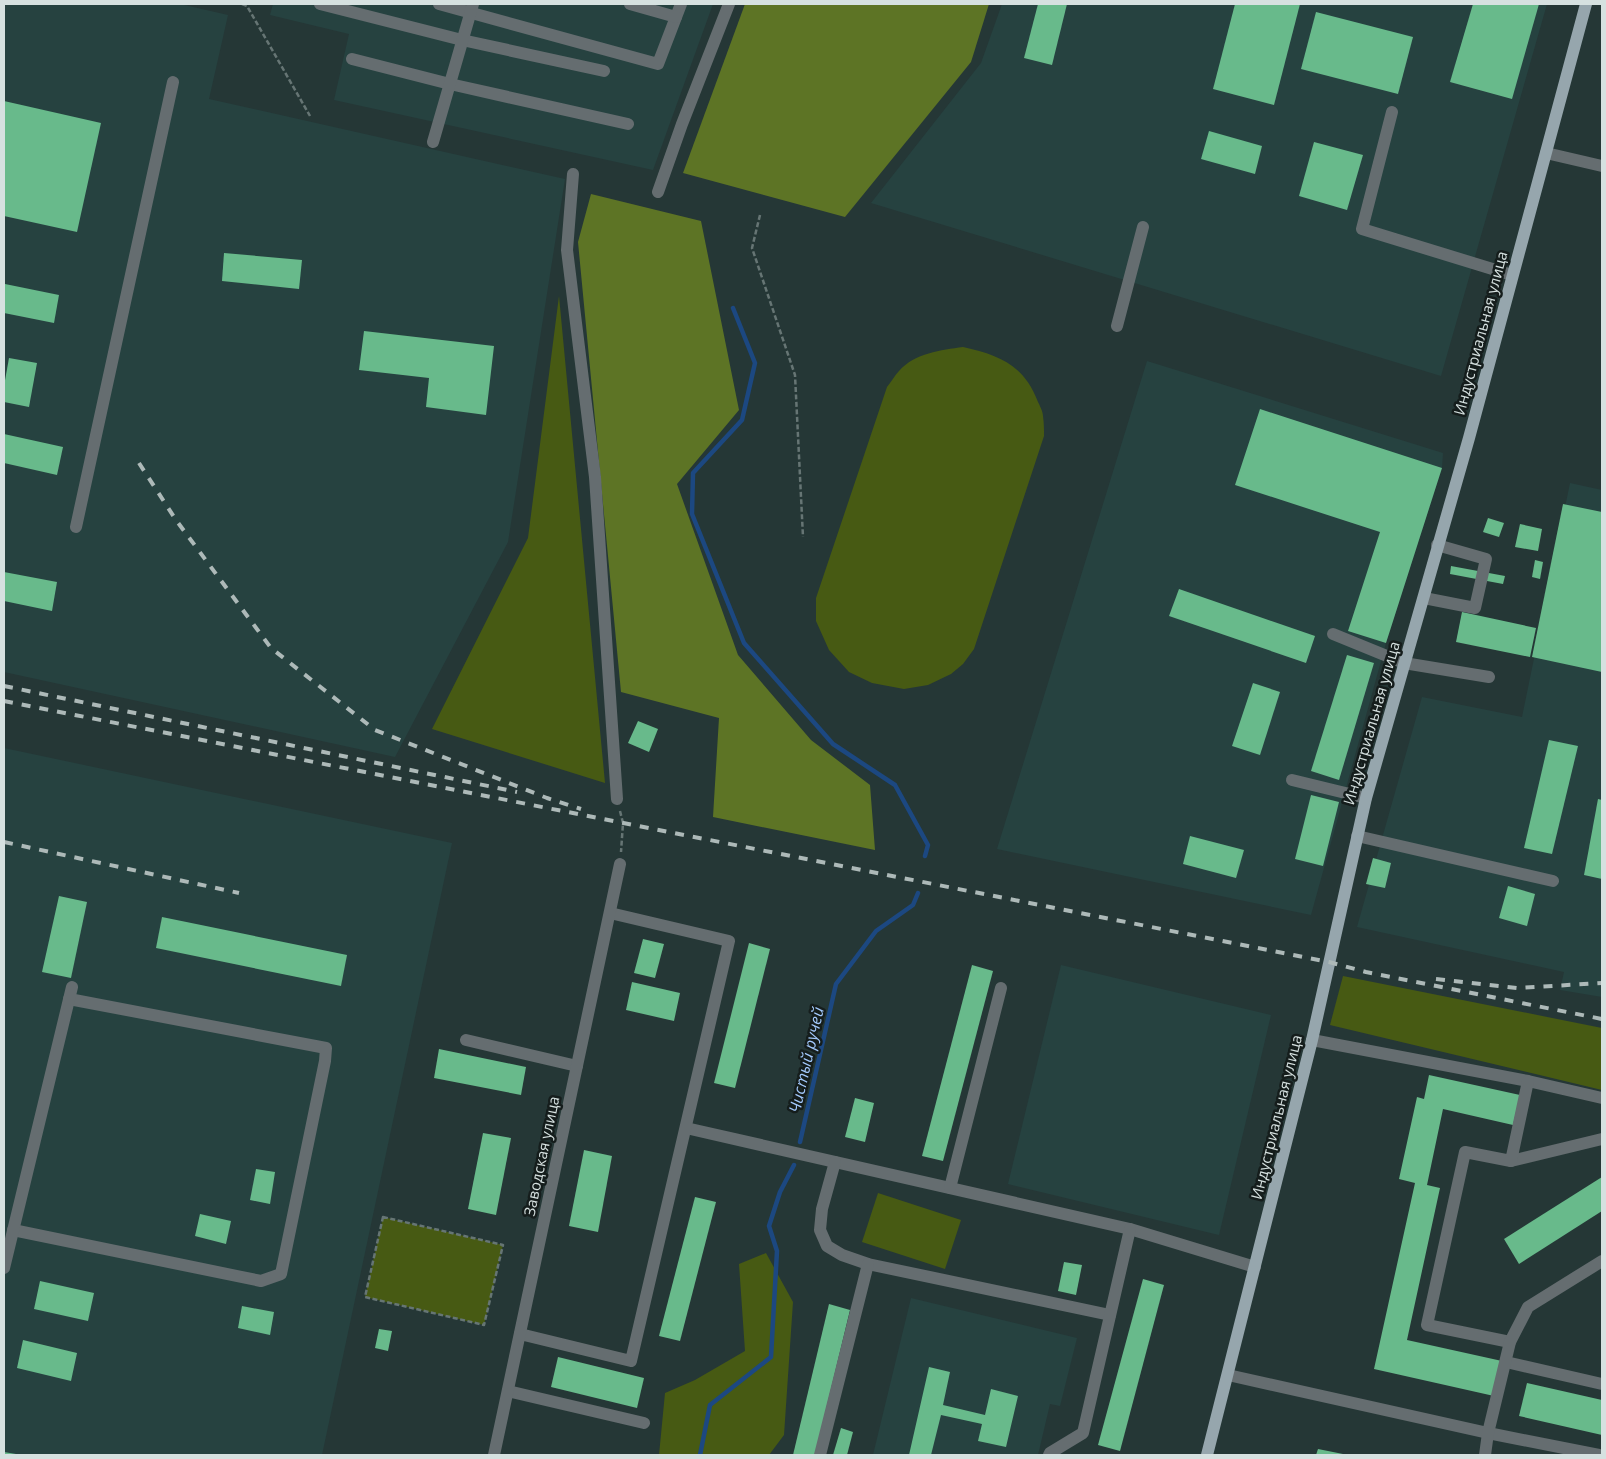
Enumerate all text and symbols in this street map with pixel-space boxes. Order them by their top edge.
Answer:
street label: Индустриальная улица [1448,249,1512,417]
street label: Индустриальная улица [1338,639,1404,807]
water label: Чистый ручей [783,1005,829,1115]
street label: Индустриальная улица [1246,1033,1306,1201]
street label: Заводская улица [519,1094,563,1218]

